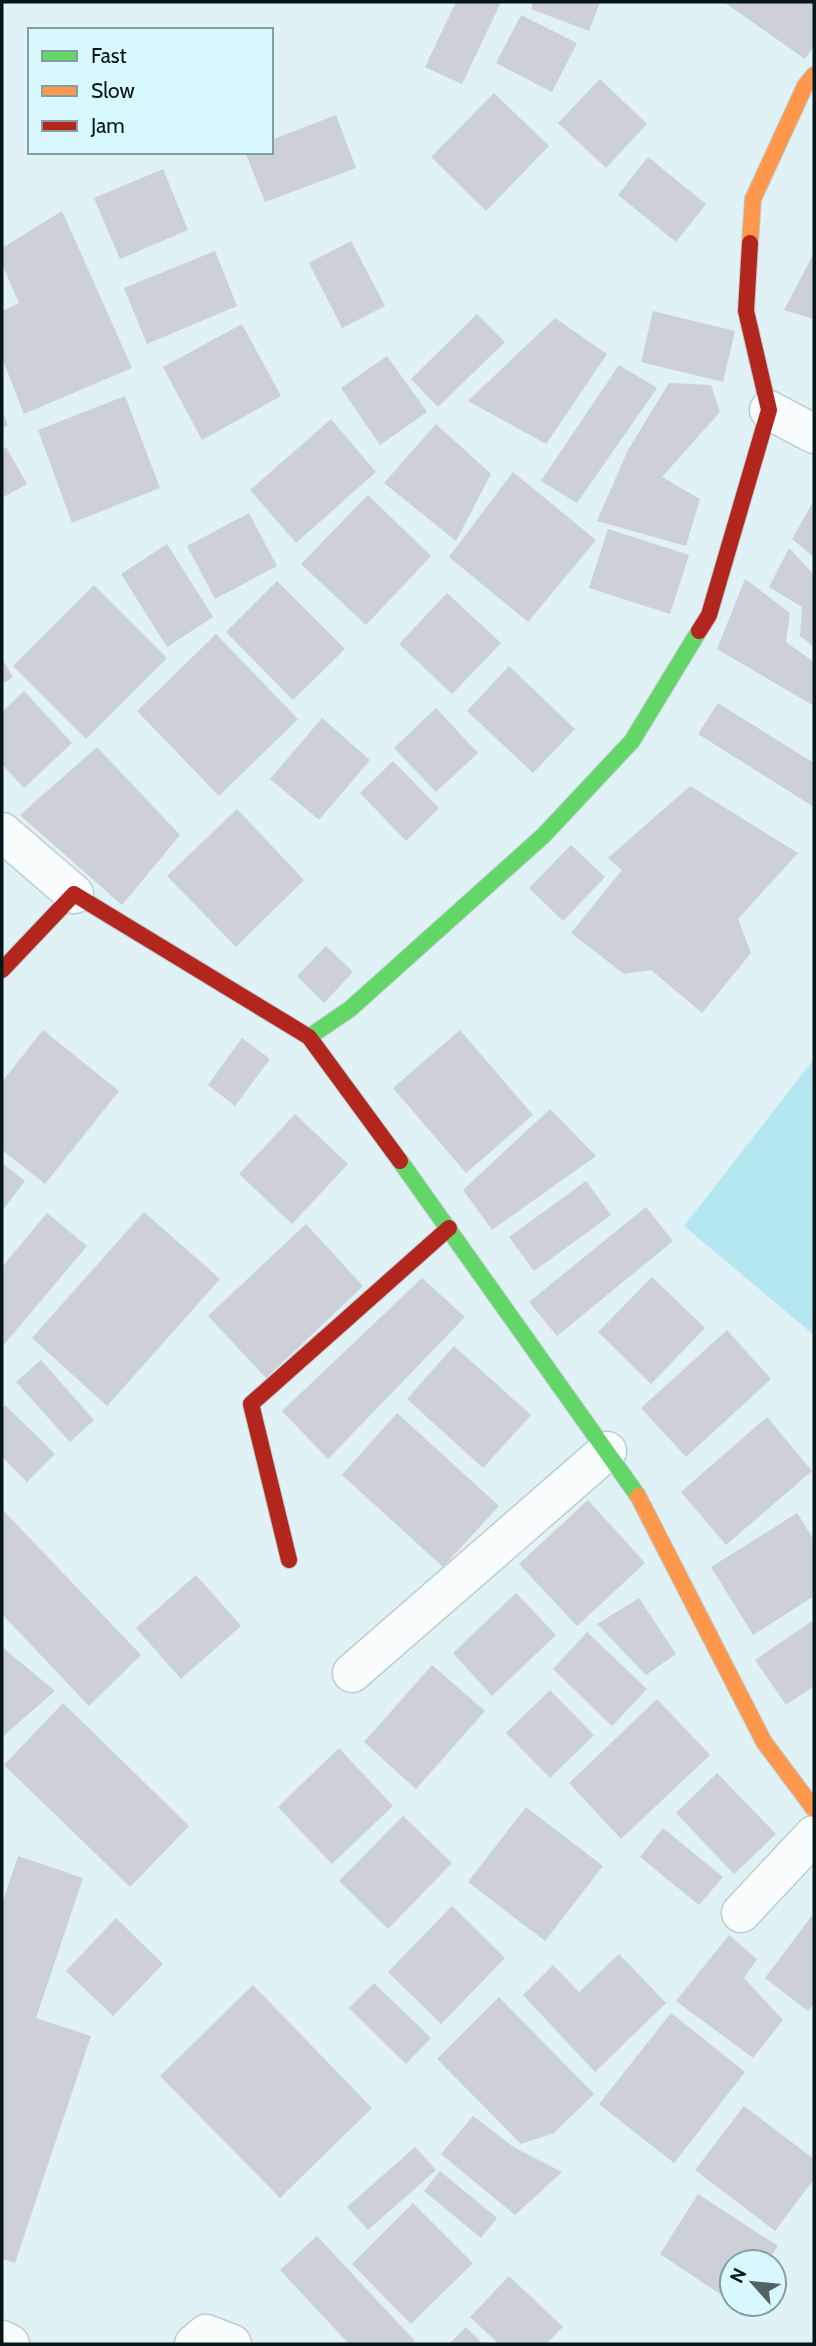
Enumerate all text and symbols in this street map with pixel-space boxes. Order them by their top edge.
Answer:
legend [28,28,273,154]
text: Fast [91,43,127,68]
text: Slow [91,78,135,103]
text: Jam [90,113,125,138]
north arrow [718,2248,788,2318]
text: N [725,2264,752,2287]

